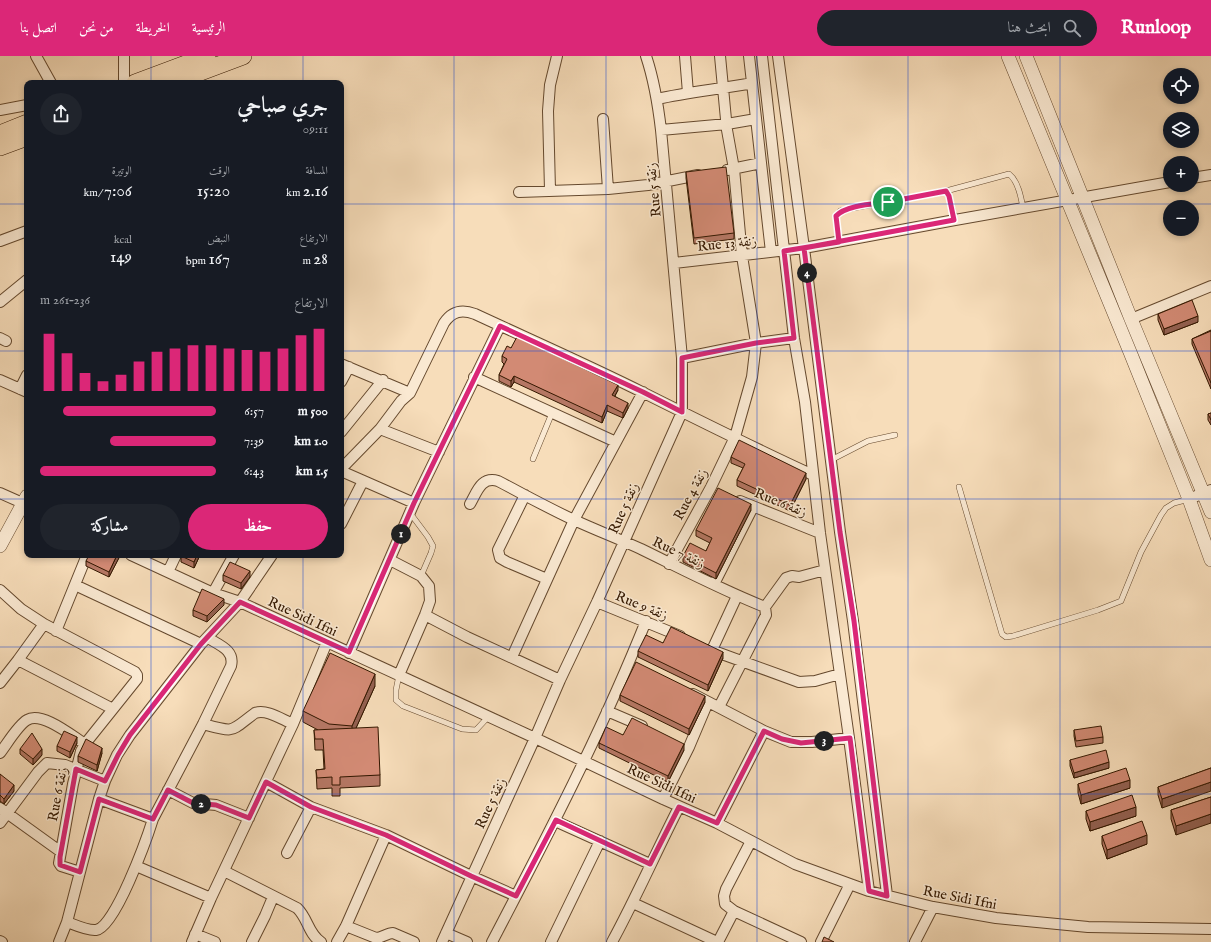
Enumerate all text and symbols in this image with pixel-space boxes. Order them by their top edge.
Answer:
search box [817,10,1097,46]
text: Runloop [1121,16,1191,40]
icon: search [1061,17,1083,39]
text: ابحث هنا [1008,18,1051,37]
text: اتصل بنا [20,19,57,37]
text: من نحن [79,19,114,37]
text: الخريطة [136,19,170,37]
text: الرئيسية [192,19,225,37]
map controls [1163,68,1199,236]
button: locate [1163,68,1199,104]
text: جري صباحي [237,92,328,120]
button: share [40,93,82,135]
button: layers [1163,112,1199,148]
text: 09:11 [303,121,328,138]
button: + [1163,156,1199,192]
street label: Rue 5 زنقة [642,162,666,218]
text: الوتيرة [112,164,132,178]
text: الوقت [209,164,230,178]
text: المسافة [306,164,328,178]
text: 7:06 [104,181,132,202]
text: 15:20 [197,181,230,202]
text: 2.16 [303,181,328,202]
pin [871,185,905,219]
text: /km [83,186,104,200]
text: km [286,186,303,200]
icon: arrive [877,191,899,213]
button: − [1163,200,1199,236]
text: النبض [207,232,230,246]
text: الارتفاع [299,232,328,246]
street label: Rue 13 زنقة [696,232,758,256]
text: kcal [114,233,132,247]
text: 149 [110,247,132,268]
text: 167 [209,249,230,270]
text: 28 [313,249,328,270]
text: bpm [186,254,209,268]
text: m [302,254,313,268]
pin: 4 [797,263,817,283]
text: 4 [804,266,810,280]
text: 236–261 m [40,292,90,309]
text: الارتفاع [294,295,328,312]
text: 6:57 [244,403,264,420]
text: 500 m [298,403,328,420]
text: 7:39 [244,433,264,450]
text: 1.0 km [294,433,328,450]
text: 6:43 [244,463,264,480]
text: 1.5 km [296,463,328,480]
street label: Rue 4 زنقة [670,465,712,523]
street label: Rue 5 زنقة [605,480,643,537]
street label: Rue 6 زنقة [752,484,810,522]
button: مشاركة [40,504,180,550]
button: حفظ [188,504,328,550]
pin: 1 [391,524,411,544]
text: 1 [399,527,403,541]
street label: Rue 7 زنقة [649,533,708,573]
street label: Rue 9 زنقة [613,587,671,625]
street label: Rue Sidi Ifni [265,593,340,641]
pin: 3 [814,731,834,751]
text: 3 [822,734,826,748]
street label: Rue Sidi Ifni [624,760,699,808]
street label: Rue 6 زنقة [44,765,72,823]
street label: Rue 5 زنقة [471,775,511,832]
pin: 2 [191,794,211,814]
text: 2 [198,797,204,811]
street label: Rue Sidi Ifni [921,882,998,914]

